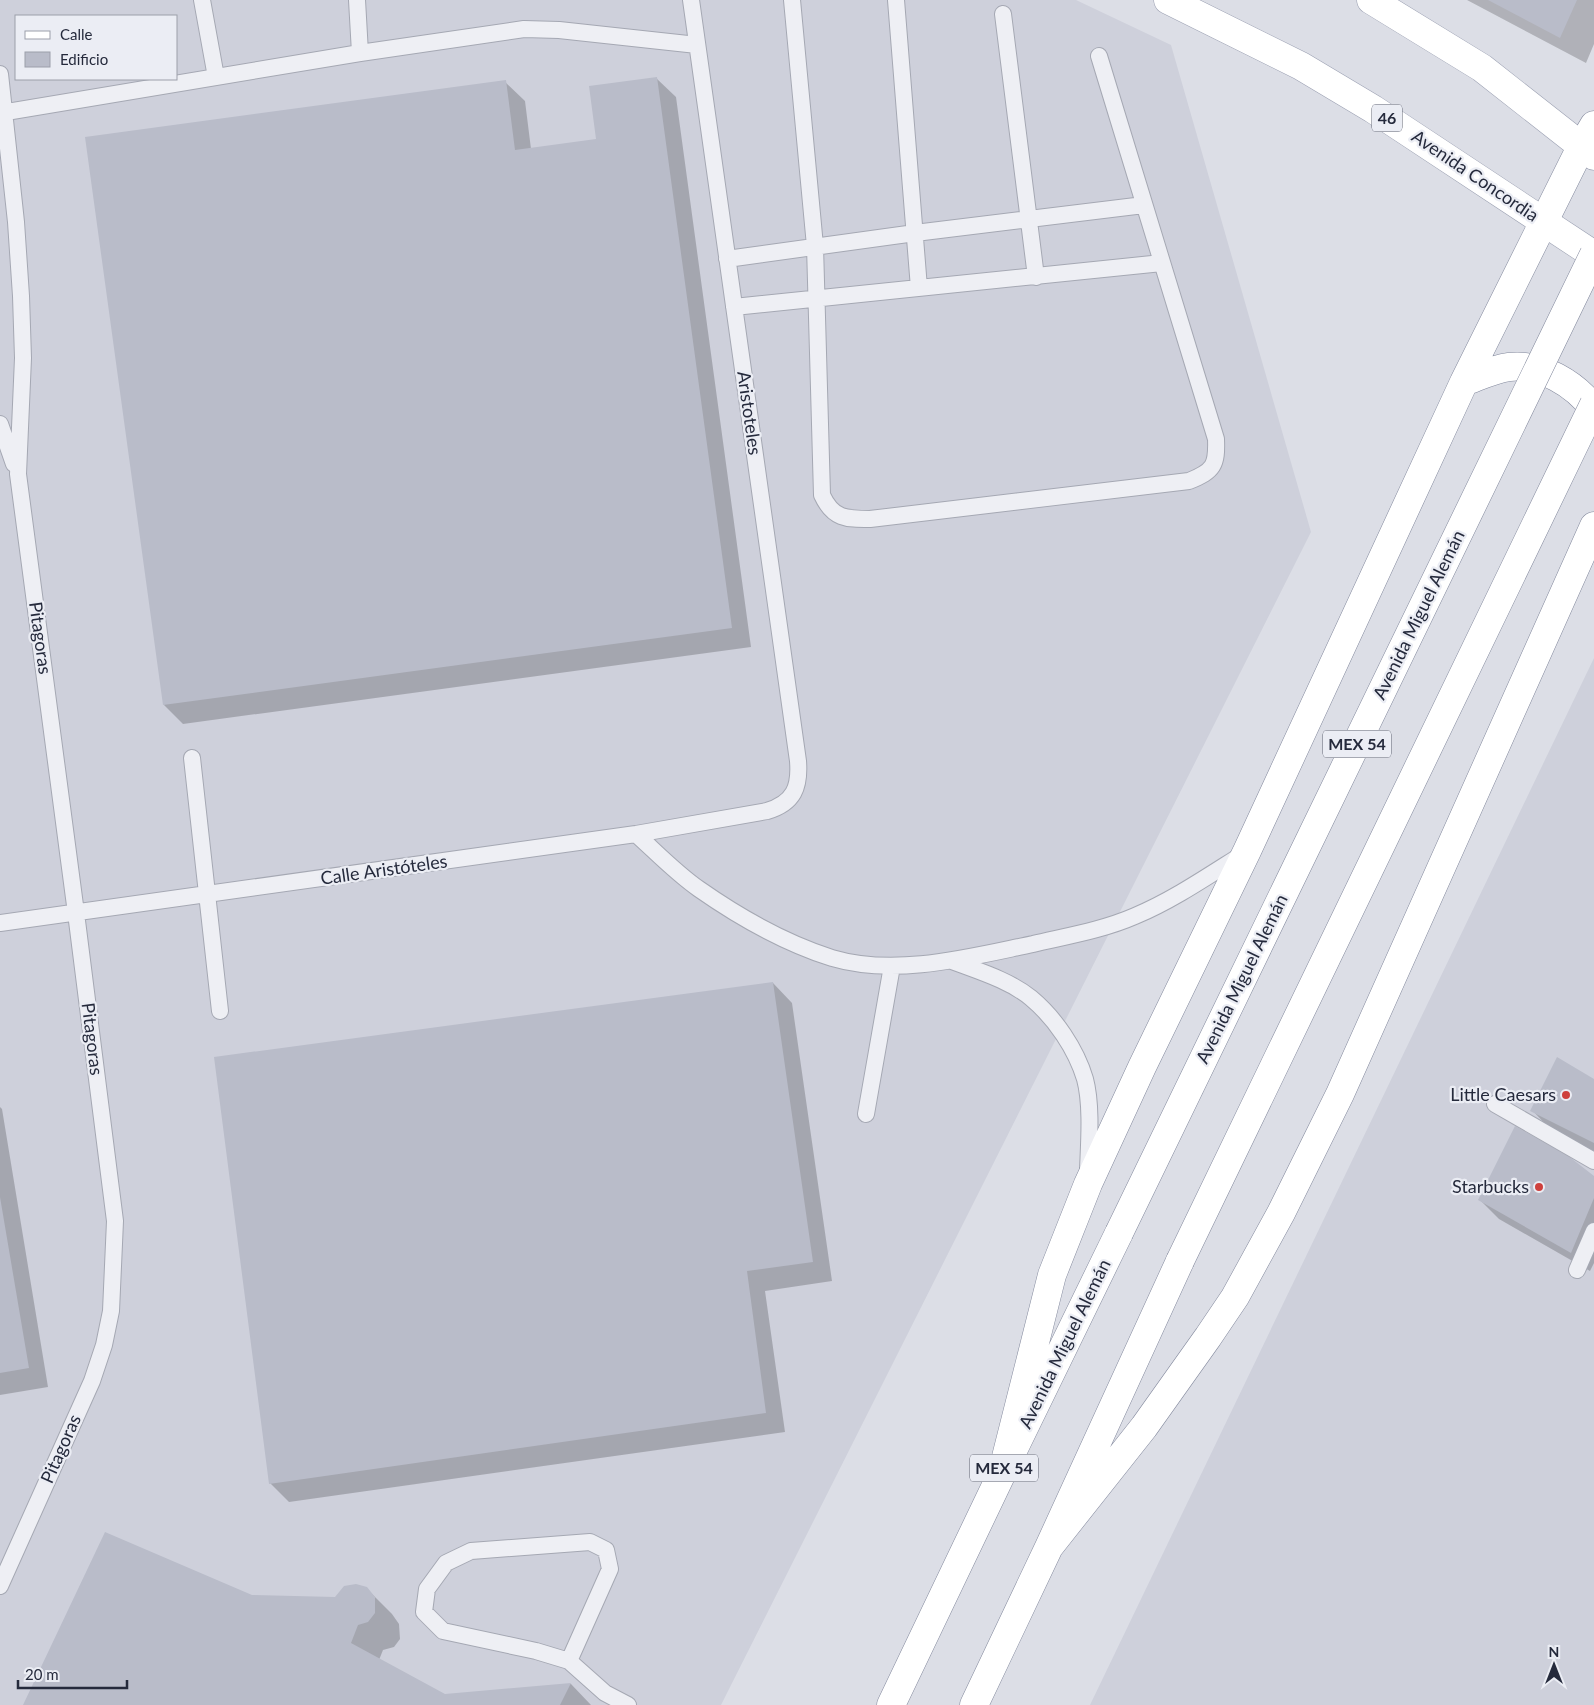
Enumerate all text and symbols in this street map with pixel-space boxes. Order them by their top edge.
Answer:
legend [15,15,178,80]
text: Calle [60,25,93,43]
text: Edificio [60,50,108,68]
road number: 46 [1372,105,1402,132]
street label: Avenida Concordia [1408,125,1543,226]
street label: Aristoteles [733,369,767,457]
street label: Avenida Miguel Alemán [1367,526,1469,703]
street label: Pitagoras [25,600,57,676]
road number: MEX 54 [1323,731,1391,758]
street label: Calle Aristóteles [319,849,449,889]
street label: Avenida Miguel Alemán [1190,890,1292,1067]
street label: Pitagoras [78,1001,108,1077]
place label: Little Caesars [1450,1083,1556,1105]
marker: Little Caesars [1560,1089,1572,1101]
place label: Starbucks [1452,1175,1529,1197]
marker: Starbucks [1533,1181,1545,1193]
street label: Avenida Miguel Alemán [1013,1255,1115,1432]
street label: Pitagoras [35,1411,85,1486]
road number: MEX 54 [970,1455,1038,1482]
north arrow [1529,1640,1579,1690]
text: N [1549,1643,1559,1660]
scale bar [18,1658,126,1690]
text: 20 m [25,1665,59,1683]

